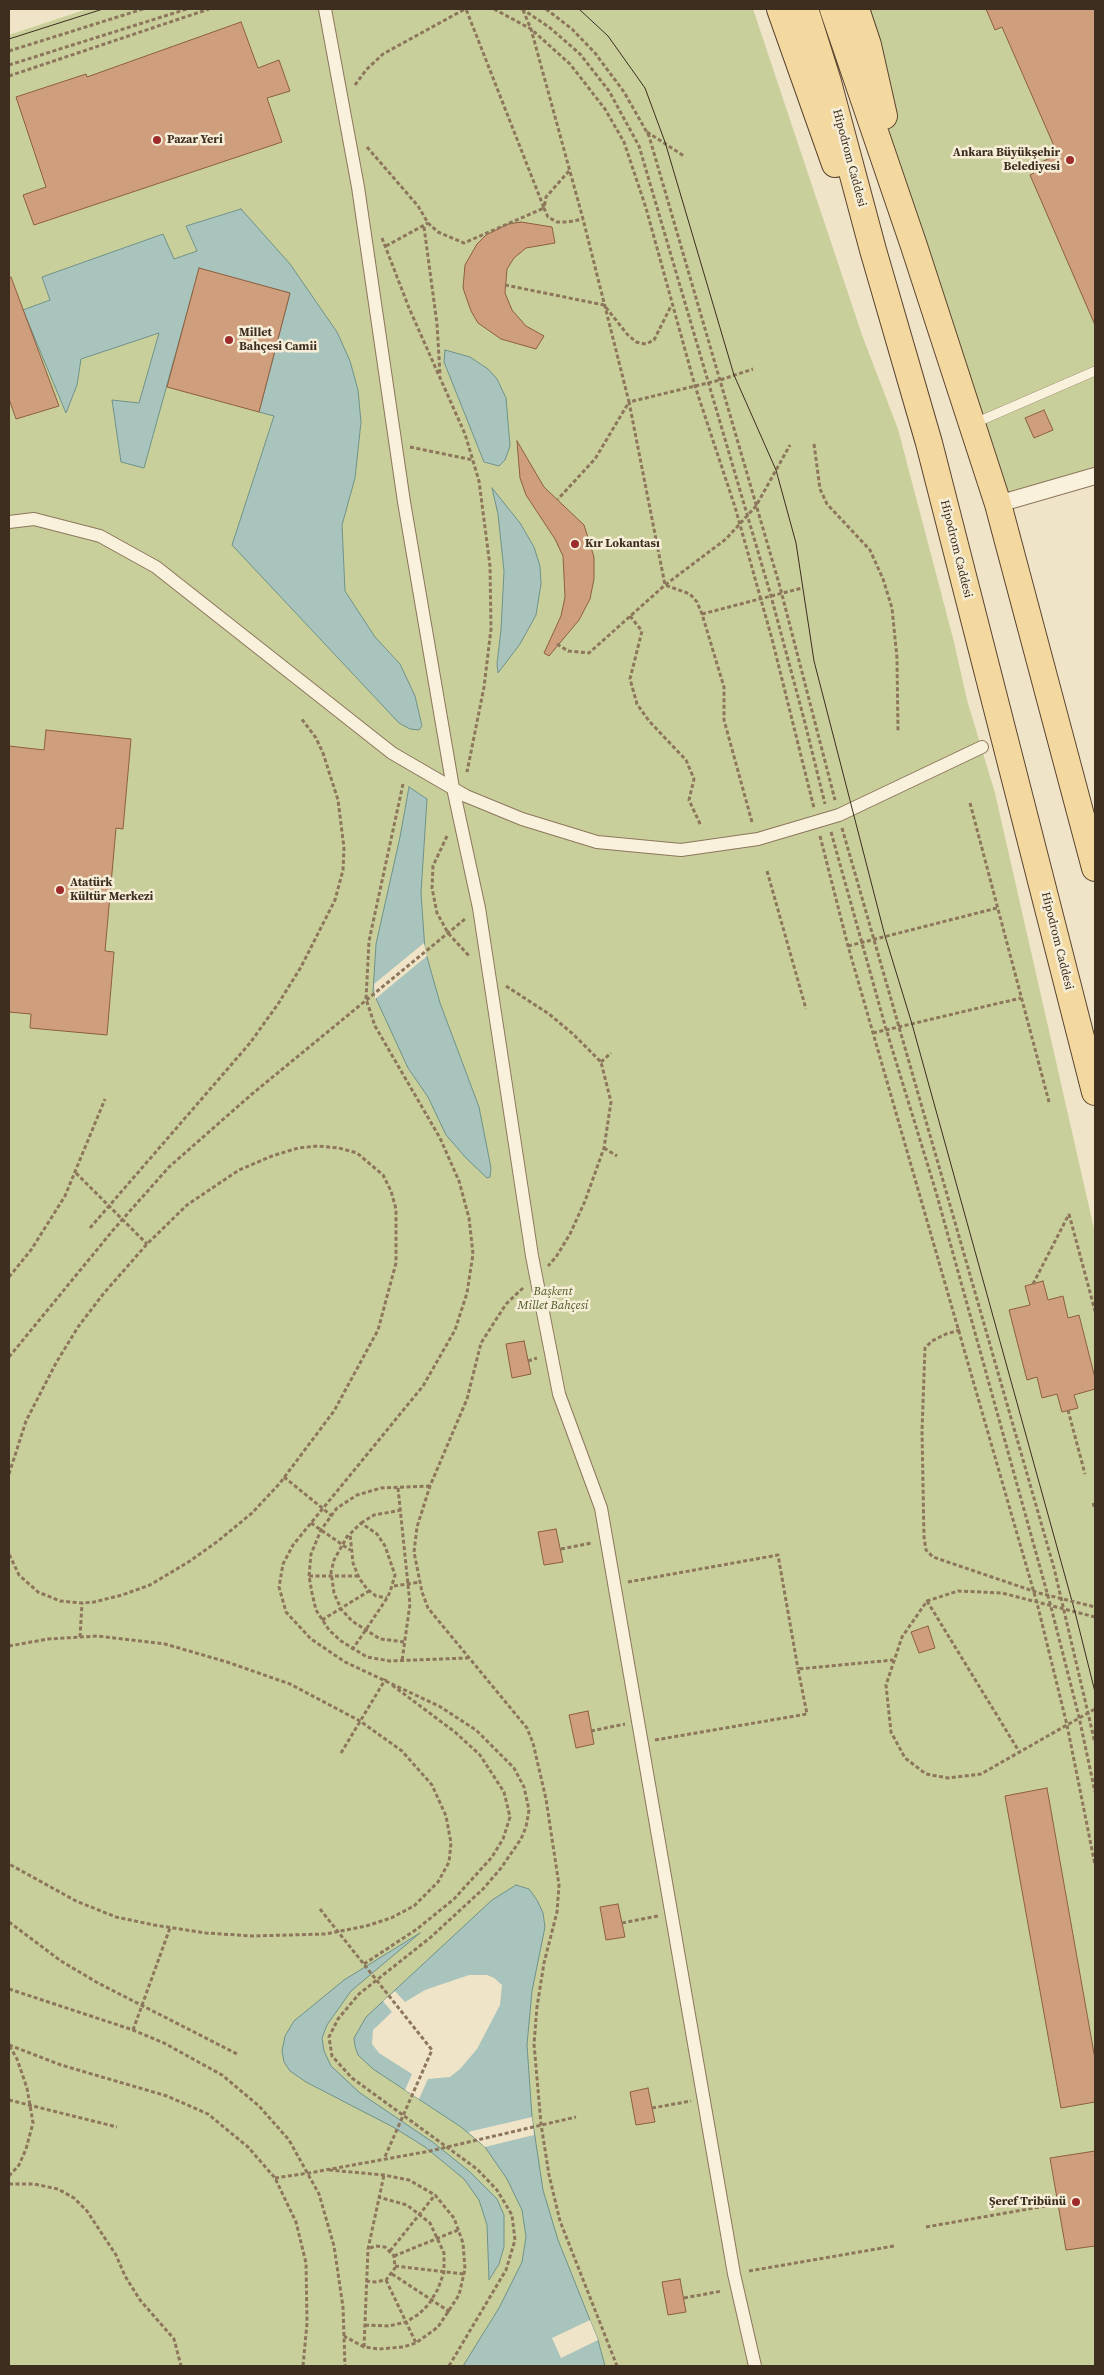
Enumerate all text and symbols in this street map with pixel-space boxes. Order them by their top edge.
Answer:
street label: Hipodrom Caddesi [829,108,869,208]
place label: Pazar Yeri [167,133,223,147]
marker: Pazar Yeri [151,134,163,146]
place label: Ankara Büyükşehir Belediyesi [953,146,1060,174]
marker: Ankara Büyükşehir Belediyesi [1064,154,1076,166]
place label: Millet Bahçesi Camii [239,326,317,354]
marker: Millet Bahçesi Camii [223,334,235,346]
street label: Hipodrom Caddesi [937,498,975,600]
place label: Kır Lokantası [585,537,660,551]
marker: Kır Lokantası [569,538,581,550]
place label: Atatürk Kültür Merkezi [70,876,153,904]
marker: Atatürk Kültür Merkezi [54,884,66,896]
street label: Hipodrom Caddesi [1038,890,1076,992]
park label: Başkent Millet Bahçesi [518,1285,588,1313]
place label: Şeref Tribünü [989,2195,1066,2209]
marker: Şeref Tribünü [1070,2196,1082,2208]

